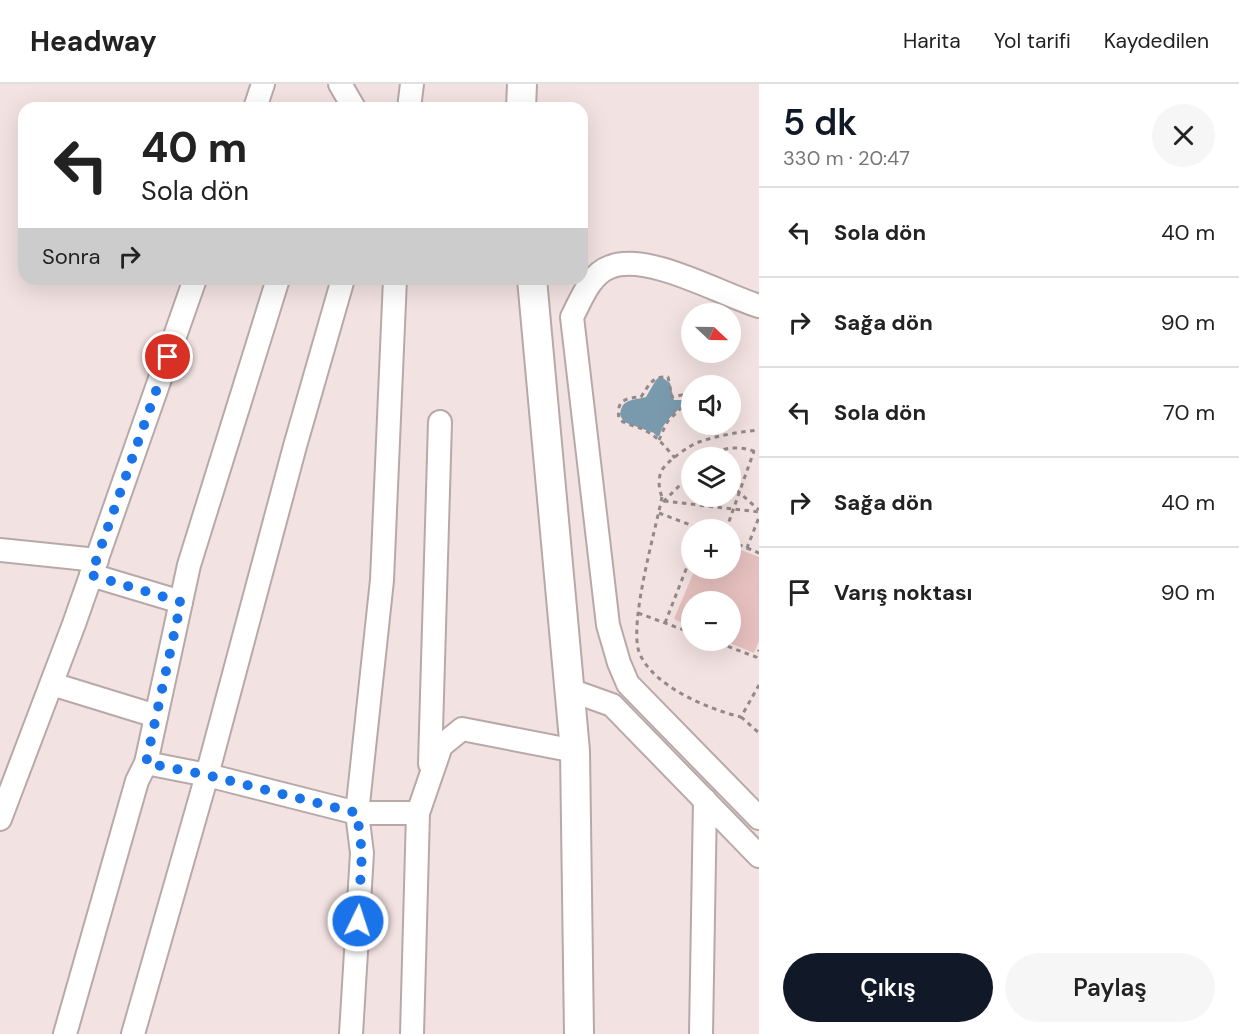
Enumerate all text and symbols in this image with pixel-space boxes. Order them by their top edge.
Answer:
text: Headway [30,23,157,60]
text: Harita [903,27,961,55]
text: Yol tarifi [994,27,1071,55]
text: Kaydedilen [1104,27,1209,55]
text: 5 dk [783,99,857,146]
button: close [1152,104,1215,167]
text: 40 m [141,120,247,175]
icon: left [42,126,120,204]
text: 330 m · 20:47 [783,145,910,171]
text: Sola dön [141,173,249,208]
icon: left [783,216,816,249]
text: Sola dön [834,218,926,247]
text: 40 m [1161,218,1215,247]
icon: right [113,240,146,273]
text: Sonra [42,242,101,271]
north arrow [681,303,741,363]
map controls [681,303,741,651]
icon: right [783,306,816,339]
text: Sağa dön [834,308,933,337]
text: 90 m [1161,308,1215,337]
pin [142,331,193,382]
icon: arrive [151,340,184,373]
button: sound [681,375,741,435]
icon: left [783,396,816,429]
text: Sola dön [834,398,926,427]
text: 70 m [1163,398,1215,427]
button: layers [681,447,741,507]
icon: right [783,486,816,519]
text: Sağa dön [834,488,933,517]
text: 40 m [1161,488,1215,517]
button: + [681,519,741,579]
icon: arrive [783,576,816,609]
text: Varış noktası [834,578,972,607]
text: 90 m [1161,578,1215,607]
button: − [681,591,741,651]
position arrow [326,889,390,953]
button: Çıkış [783,953,993,1022]
button: Paylaş [1005,953,1215,1022]

